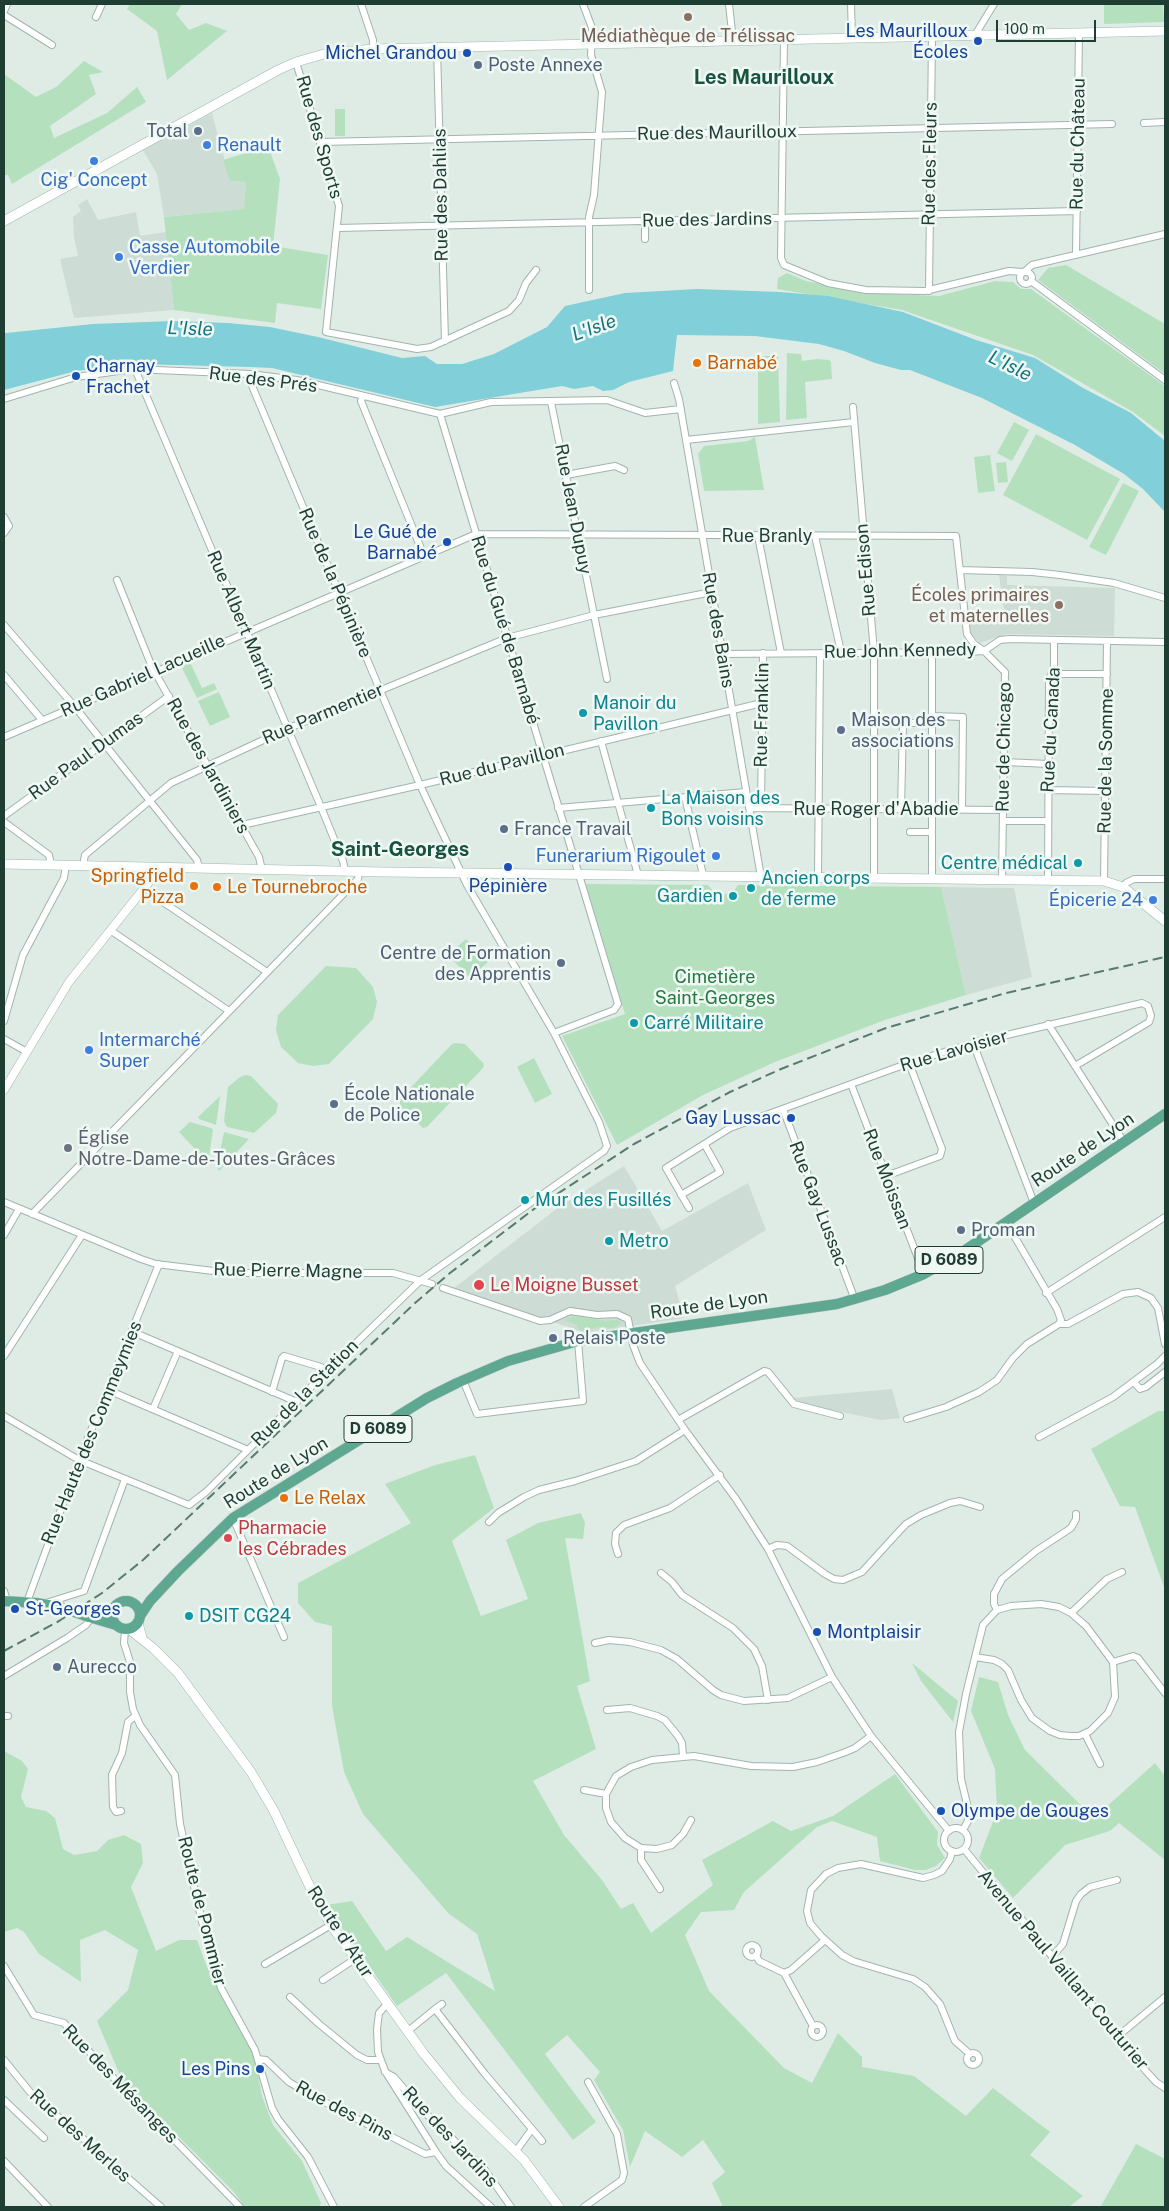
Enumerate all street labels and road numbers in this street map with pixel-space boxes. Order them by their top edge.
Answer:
street label: Rue des Sports [291,73,347,201]
street label: Rue du Château [1066,78,1090,210]
street label: Rue des Fleurs [918,102,942,226]
street label: Rue des Maurilloux [637,121,797,145]
street label: Rue des Dahlias [429,128,453,262]
street label: Rue des Jardins [642,208,772,232]
street label: Rue des Prés [208,363,318,397]
street label: Rue Jean Dupuy [550,442,596,576]
street label: Rue de la Pépinière [294,505,376,661]
street label: Rue Edison [851,523,881,617]
street label: Rue Branly [722,525,812,547]
street label: Rue du Gué de Barnabé [466,533,544,727]
street label: Rue Albert Martin [202,547,280,693]
street label: Rue des Bains [697,570,739,690]
street label: Rue Gabriel Lacueille [57,630,229,722]
street label: Rue John Kennedy [823,639,977,663]
street label: Rue Franklin [750,662,774,768]
street label: Rue du Canada [1037,667,1065,793]
street label: Rue Parmentier [259,679,387,749]
street label: Rue de Chicago [992,682,1016,812]
street label: Rue de la Somme [1094,688,1118,834]
street label: Rue des Jardiniers [162,694,254,838]
street label: Rue Paul Dumas [25,707,147,805]
street label: Rue du Pavillon [437,739,567,791]
street label: Rue Roger d'Abadie [793,798,959,820]
street label: Rue Lavoisier [898,1025,1010,1077]
street label: Route de Lyon [1028,1108,1138,1192]
street label: Rue Moissan [858,1126,916,1232]
street label: Rue Gay Lussac [784,1138,852,1270]
road number: D 6089 [915,1246,983,1274]
street label: Rue Pierre Magne [213,1259,363,1283]
street label: Route de Lyon [649,1286,769,1324]
street label: Rue Haute des Commeymies [37,1318,147,1548]
street label: Rue de la Station [247,1335,363,1451]
road number: D 6089 [344,1416,412,1442]
street label: Route de Lyon [220,1432,332,1514]
street label: Route de Pommier [173,1834,231,1988]
street label: Avenue Paul Vaillant Couturier [973,1865,1153,2075]
street label: Route d'Atur [302,1882,378,1982]
street label: Rue des Mésanges [58,2020,182,2148]
street label: Rue des Pins [292,2076,396,2146]
street label: Rue des Jardins [398,2082,502,2192]
street label: Rue des Merles [25,2085,135,2187]

